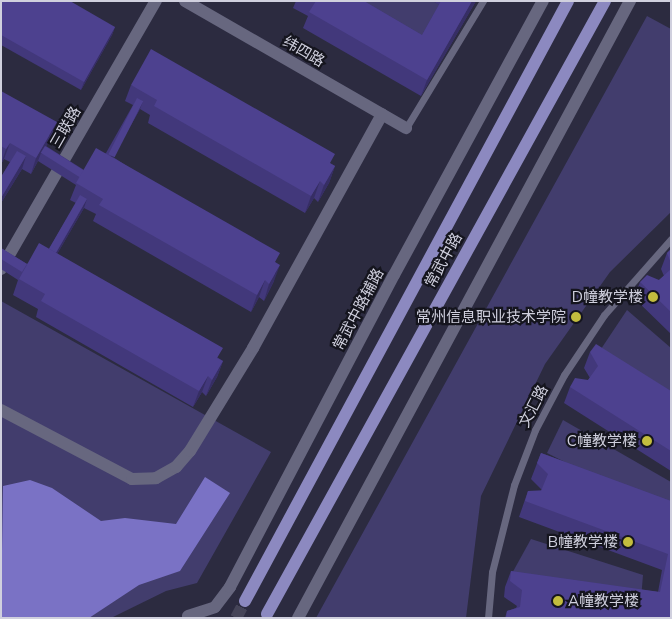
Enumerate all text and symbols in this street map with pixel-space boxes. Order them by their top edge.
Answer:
street label: 纬四路 [280,32,328,70]
street label: 三联路 [46,103,84,151]
street label: 常武中路 [421,229,465,291]
street label: 常武中路辅路 [329,265,387,353]
place label: D幢教学楼 [572,288,643,306]
marker: D幢教学楼 [647,291,659,303]
place label: 常州信息职业技术学院 [416,308,566,326]
marker: 常州信息职业技术学院 [570,311,582,323]
street label: 文汇路 [515,382,551,430]
place label: C幢教学楼 [567,432,637,450]
marker: C幢教学楼 [641,435,653,447]
place label: B幢教学楼 [548,533,618,551]
marker: B幢教学楼 [622,536,634,548]
place label: A幢教学楼 [568,592,639,610]
marker: A幢教学楼 [552,595,564,607]

